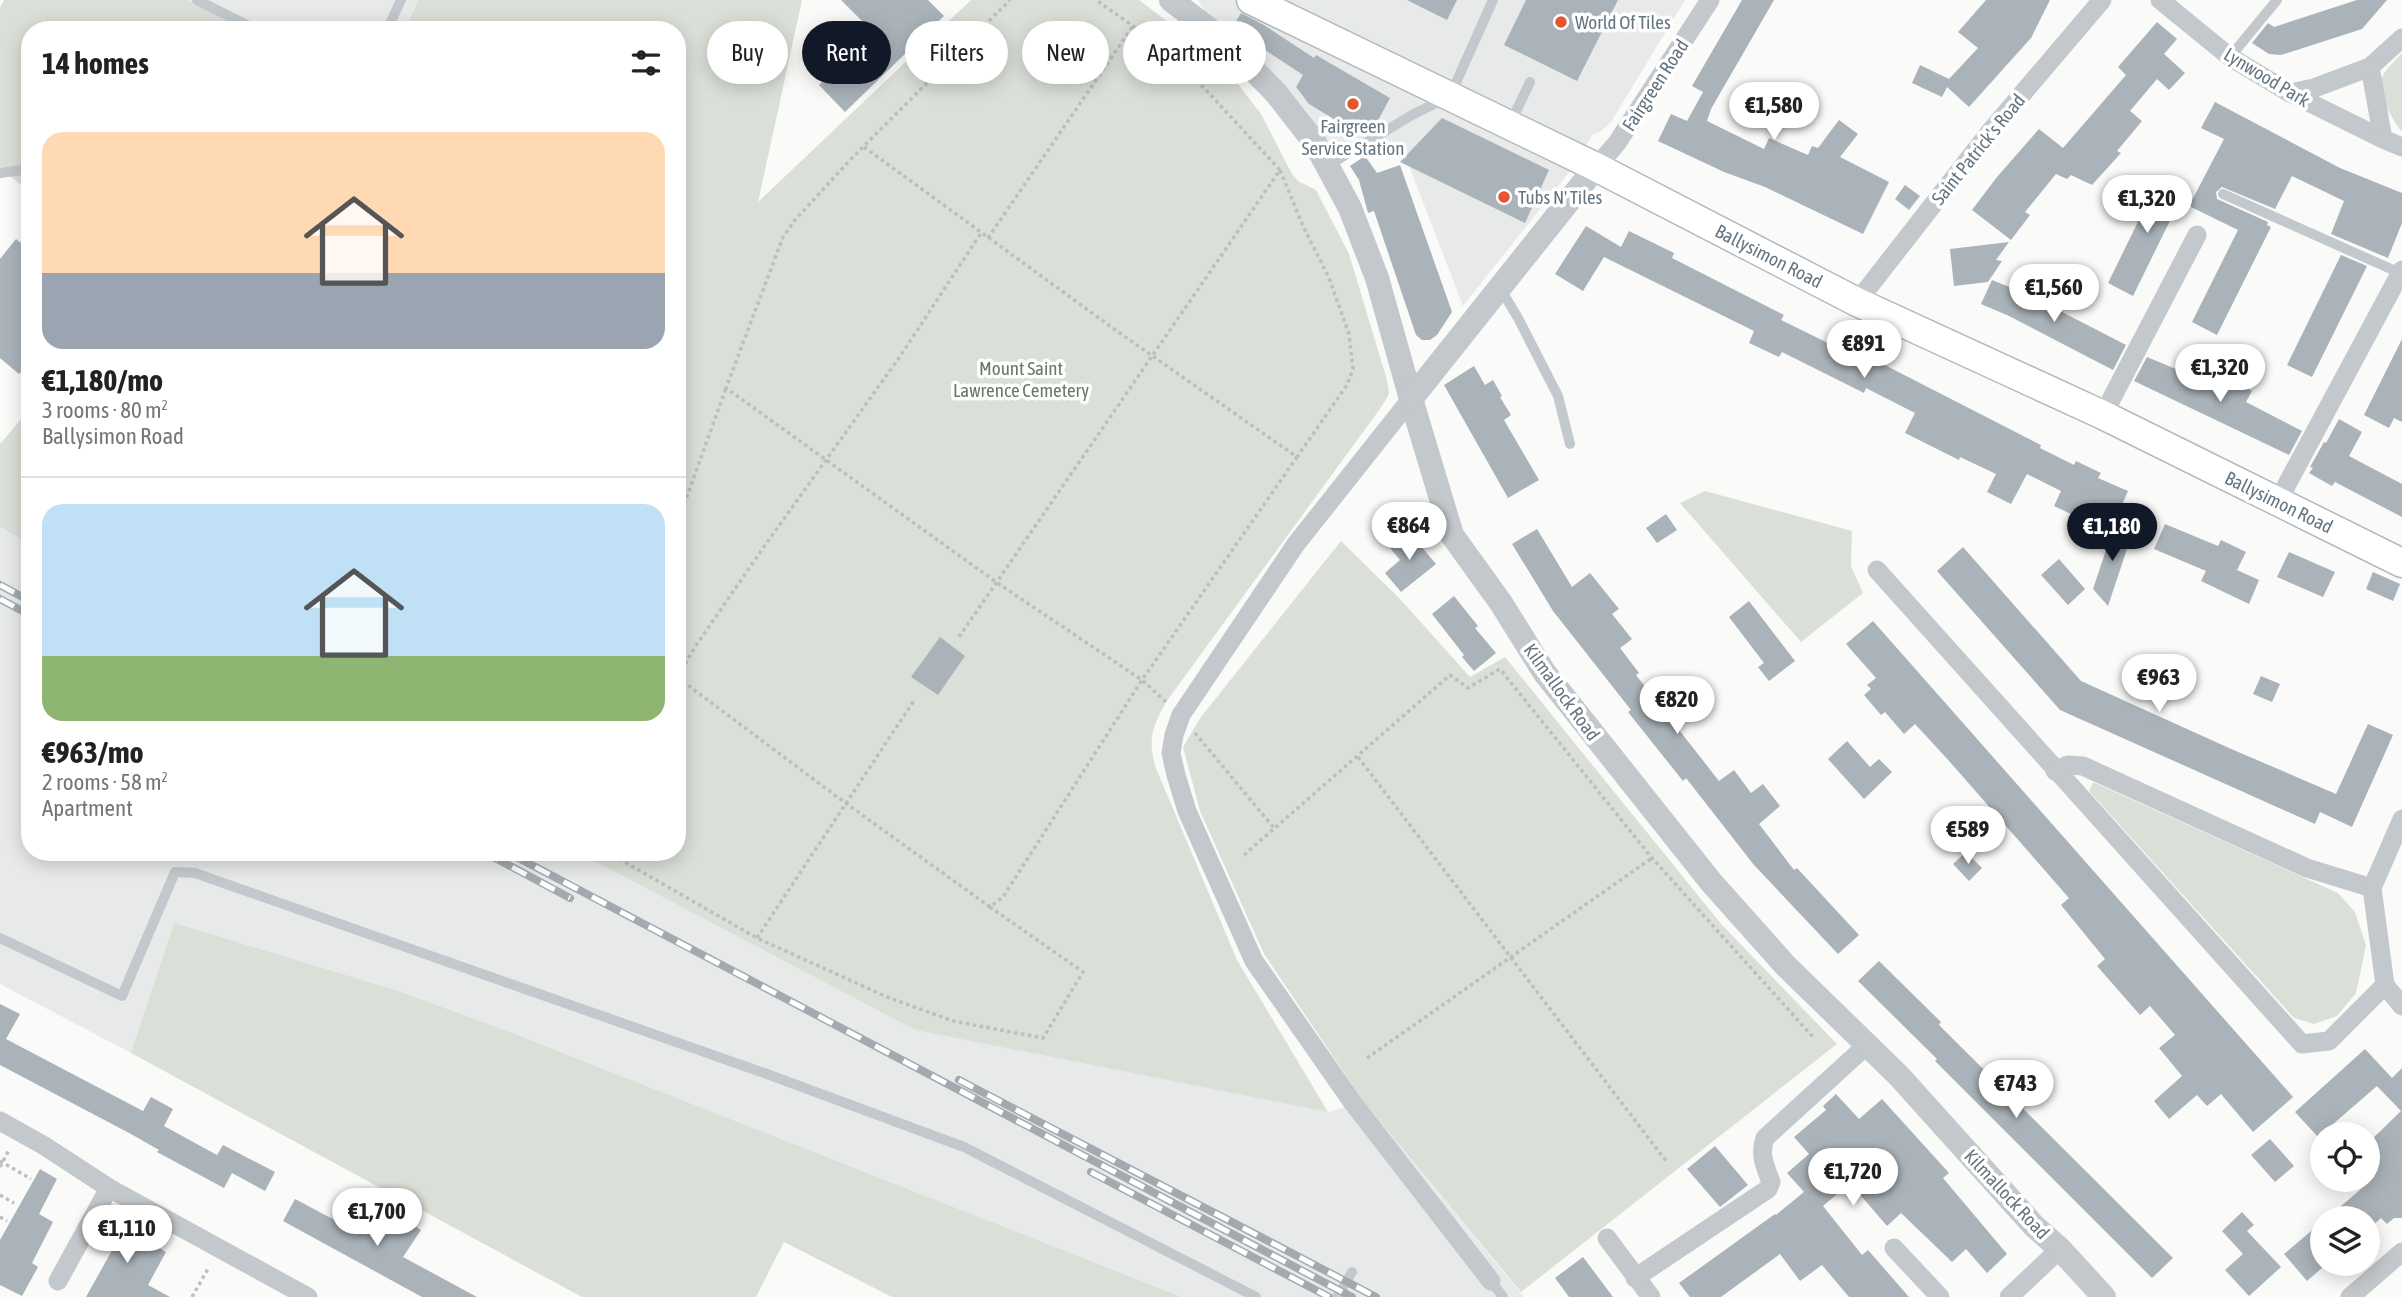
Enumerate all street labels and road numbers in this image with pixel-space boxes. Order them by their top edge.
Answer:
street label: Fairgreen Road [1617,35,1693,135]
street label: Lynwood Park [2220,43,2314,112]
street label: Saint Patrick's Road [1927,89,2029,209]
street label: Ballysimon Road [1712,220,1826,292]
street label: Ballysimon Road [2221,466,2337,538]
street label: Kilmallock Road [1520,639,1604,745]
street label: Kilmallock Road [1960,1145,2054,1243]

